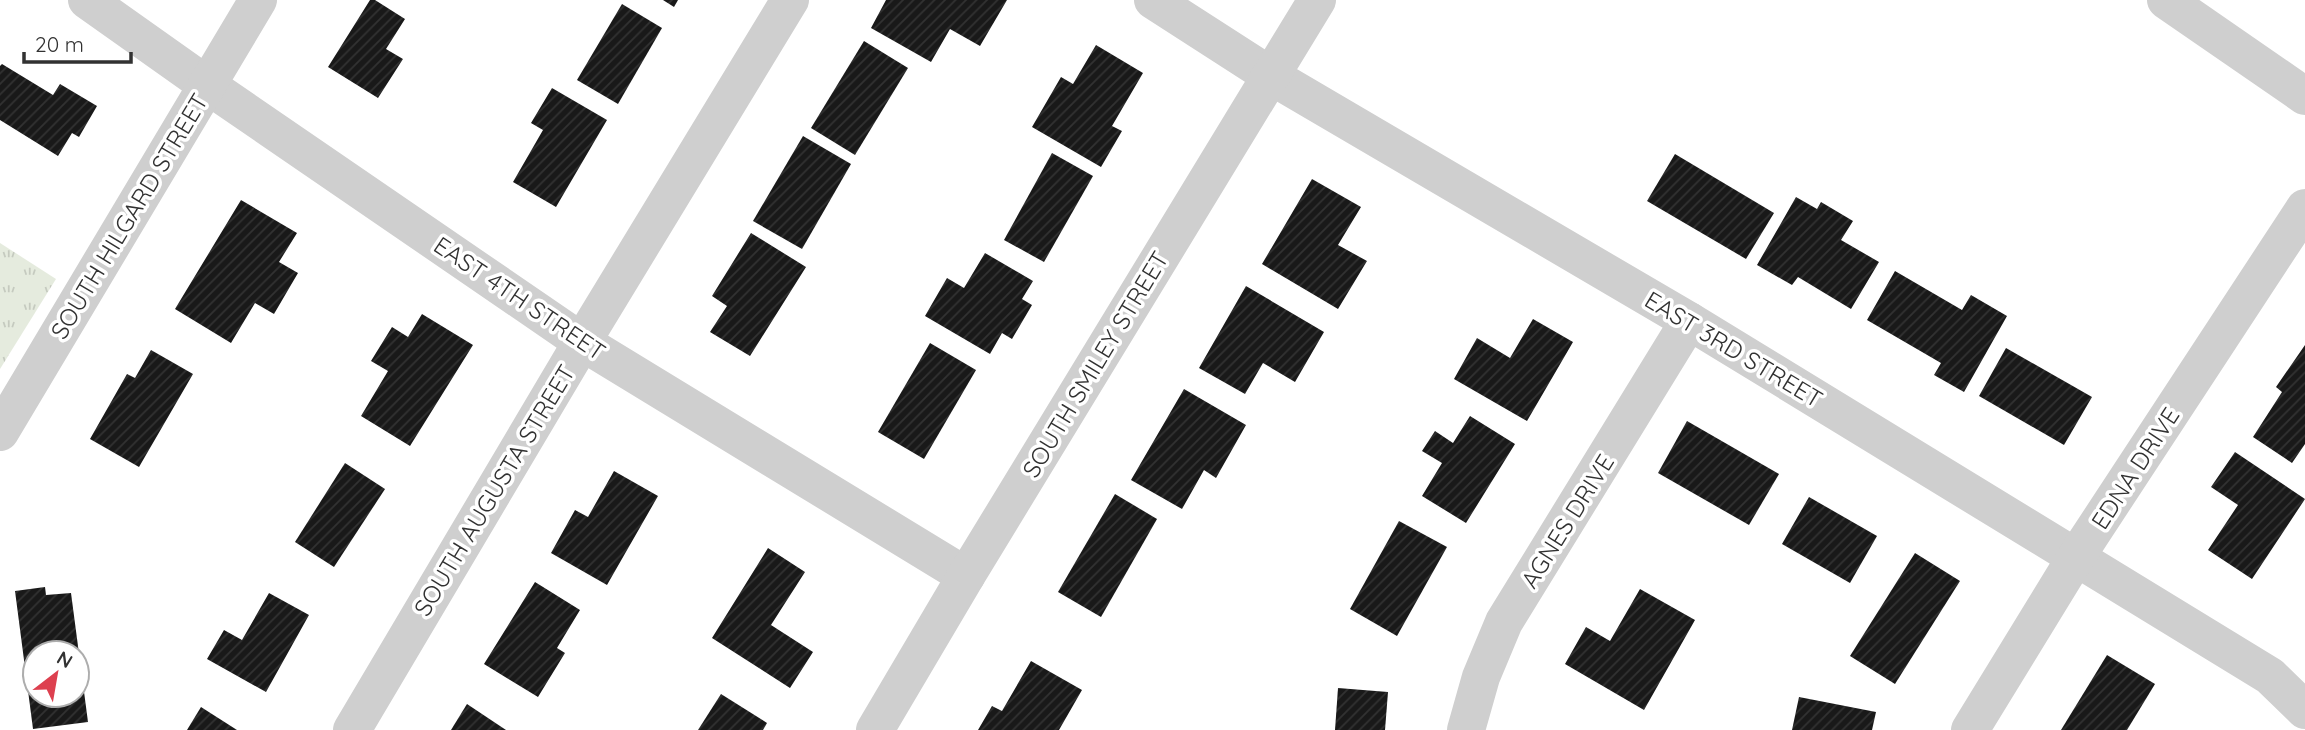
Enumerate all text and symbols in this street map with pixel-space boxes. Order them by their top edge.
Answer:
scale bar [24,21,131,65]
text: 20 m [35,31,84,57]
street label: SOUTH HILGARD STREET [44,88,214,344]
street label: EAST 4TH STREET [429,230,611,366]
street label: SOUTH SMILEY STREET [1015,245,1175,483]
street label: EAST 3RD STREET [1640,284,1828,414]
street label: SOUTH AUGUSTA STREET [407,359,581,621]
street label: EDNA DRIVE [2084,401,2186,535]
street label: AGNES DRIVE [1514,449,1620,593]
north arrow [21,639,91,709]
text: N [53,646,77,673]

